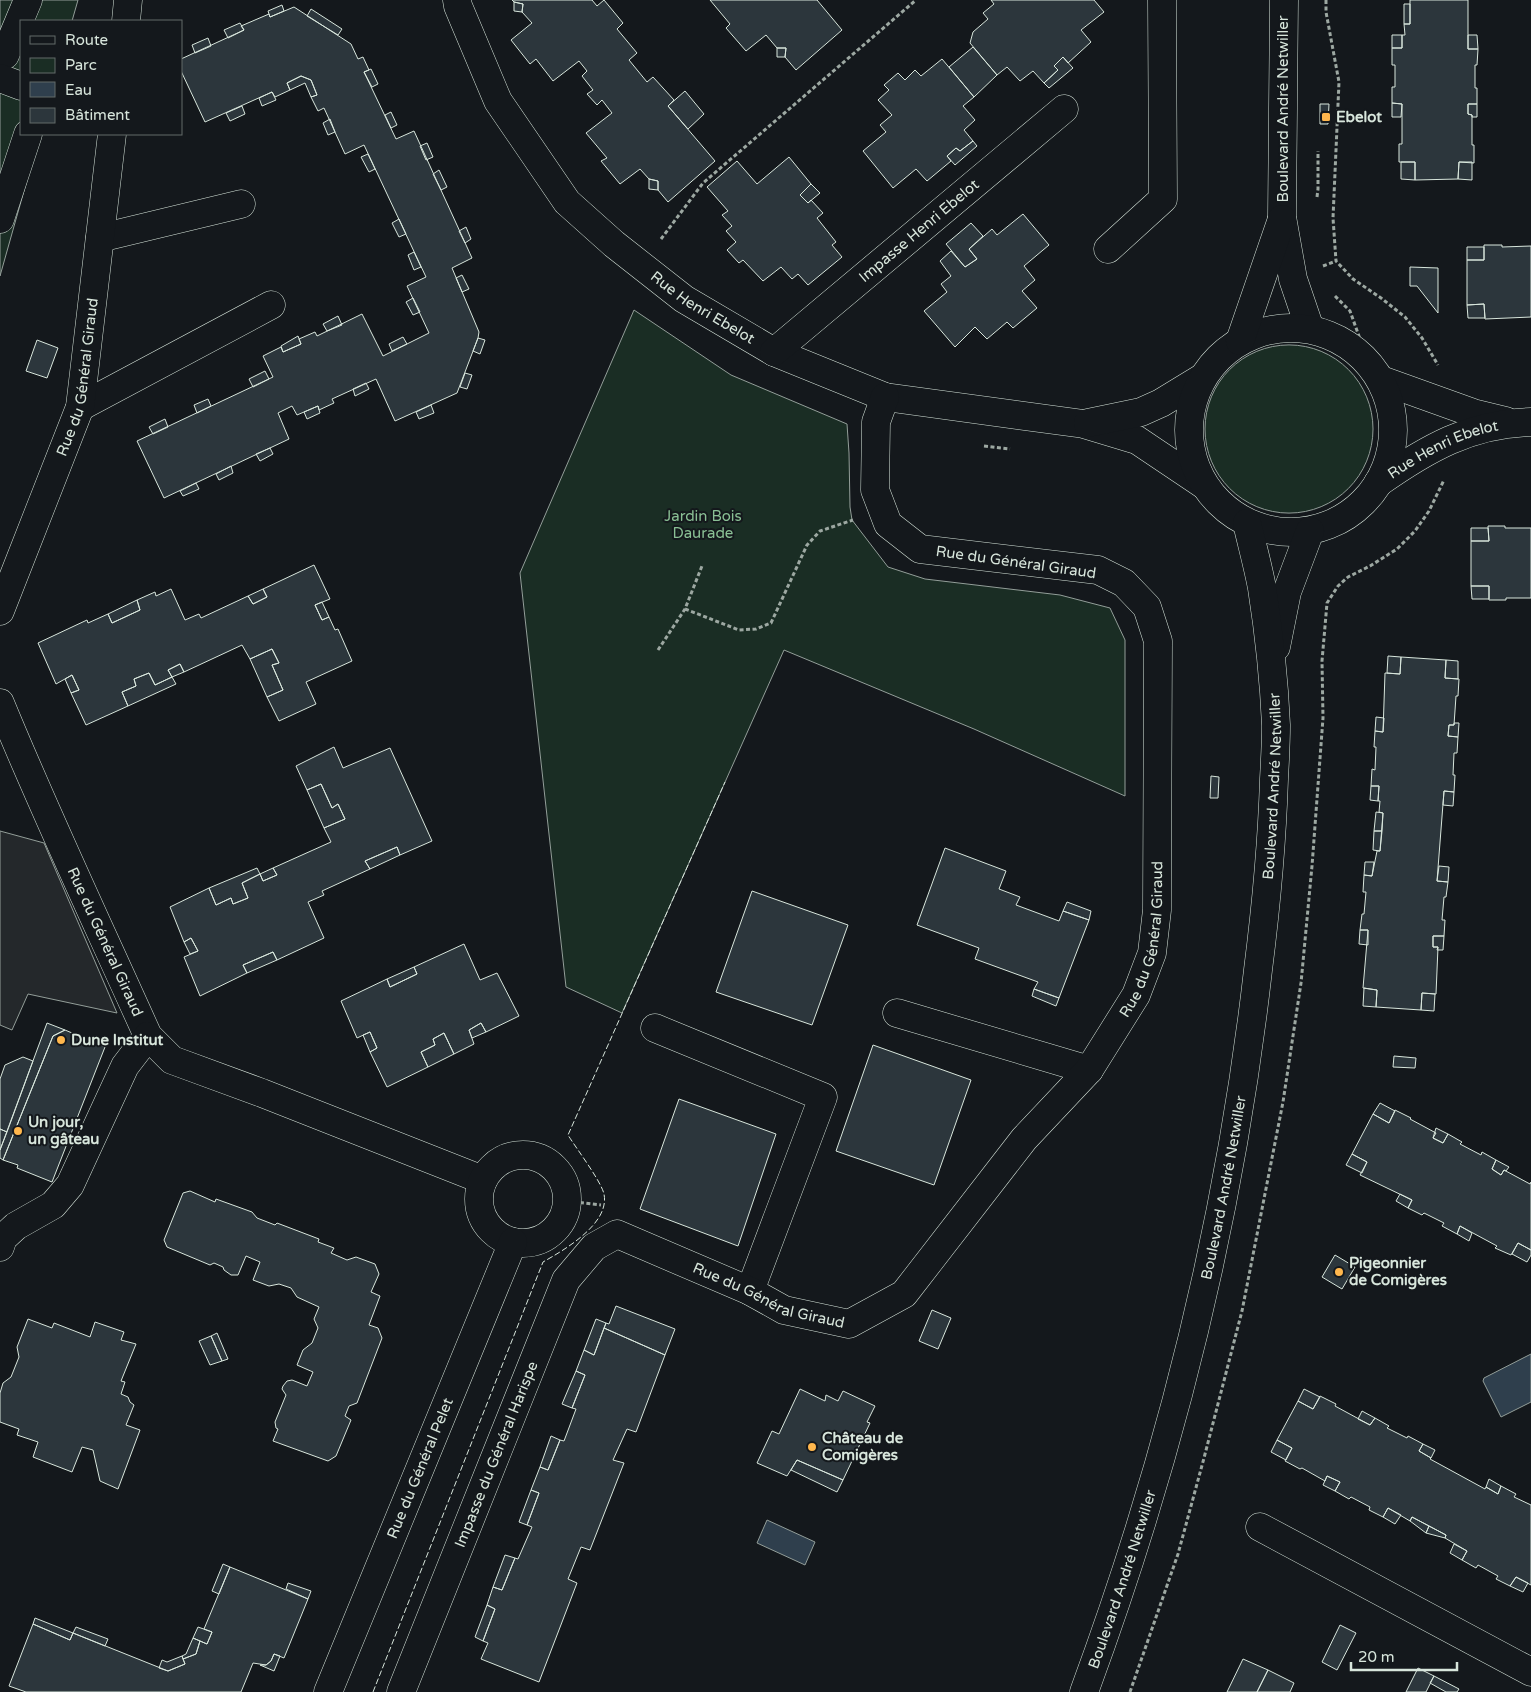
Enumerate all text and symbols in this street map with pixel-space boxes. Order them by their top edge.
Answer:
street label: Boulevard André Netwiller [1274,15,1292,202]
legend [20,20,182,135]
text: Route [65,31,108,49]
text: Parc [65,56,97,74]
text: Eau [65,81,92,99]
text: Bâtiment [65,106,130,124]
place label: Ebelot [1336,108,1382,126]
marker: Ebelot [1320,111,1332,123]
street label: Impasse Henri Ebelot [855,175,983,286]
street label: Rue Henri Ebelot [647,267,758,348]
street label: Rue du Général Giraud [53,297,102,459]
street label: Rue Henri Ebelot [1384,416,1500,483]
park label: Jardin Bois Daurade [664,507,742,542]
street label: Rue du Général Giraud [935,542,1097,582]
street label: Boulevard André Netwiller [1259,692,1285,880]
street label: Rue du Général Giraud [1115,861,1166,1021]
street label: Rue du Général Giraud [64,864,147,1019]
place label: Dune Institut [71,1031,164,1049]
marker: Dune Institut [55,1034,67,1046]
street label: Boulevard André Netwiller [1197,1094,1250,1281]
place label: Un jour, un gâteau [28,1113,100,1149]
marker: Un jour, un gâteau [12,1125,24,1137]
place label: Pigeonnier de Comigères [1349,1254,1447,1290]
street label: Rue du Général Giraud [690,1259,846,1332]
marker: Pigeonnier de Comigères [1333,1266,1345,1278]
street label: Impasse du Général Harispe [451,1359,542,1550]
street label: Rue du Général Pelet [383,1395,457,1541]
place label: Château de Comigères [822,1429,904,1465]
marker: Château de Comigères [806,1441,818,1453]
street label: Boulevard André Netwiller [1084,1488,1160,1671]
scale bar [1351,1640,1457,1672]
text: 20 m [1358,1648,1395,1666]

